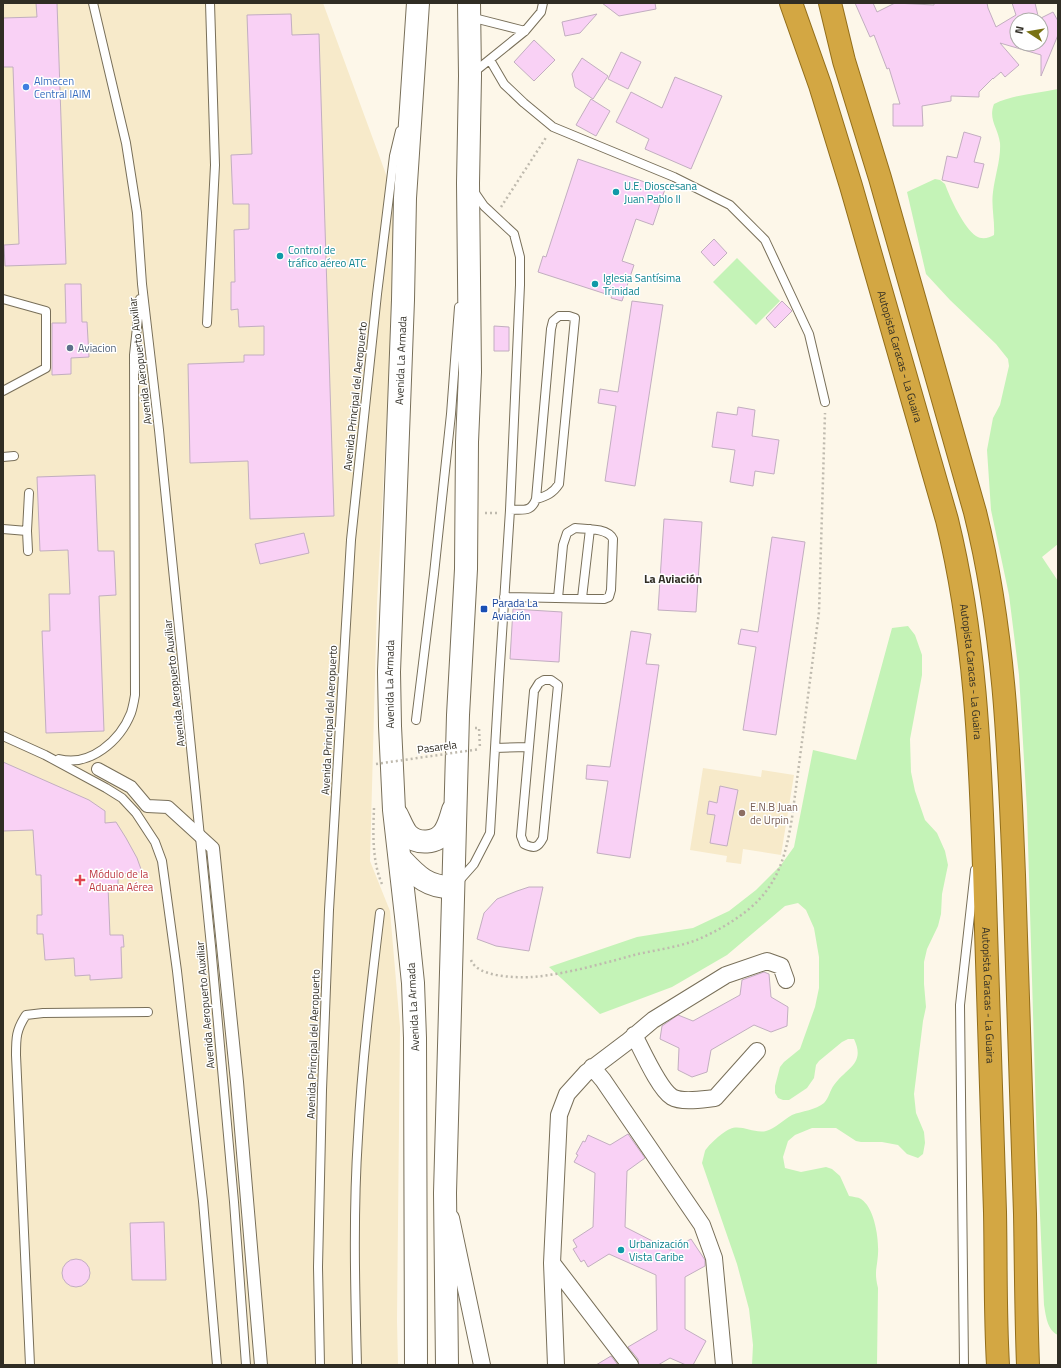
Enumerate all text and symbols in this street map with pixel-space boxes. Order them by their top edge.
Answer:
north arrow [1009,12,1049,52]
text: N [1011,25,1028,35]
place label: Almecen Central IAIM [34,73,91,102]
marker: Almecen Central IAIM [21,82,31,92]
place label: U.E. Dioscesana Juan Pablo II [624,178,697,207]
marker: U.E. Dioscesana Juan Pablo II [611,187,621,197]
place label: Control de tráfico aéreo ATC [288,242,366,271]
marker: Control de tráfico aéreo ATC [275,251,285,261]
place label: Iglesia Santísima Trinidad [603,270,681,299]
marker: Iglesia Santísima Trinidad [590,279,600,289]
street label: Autopista Caracas - La Guaira [873,289,927,425]
street label: Avenida Aeropuerto Auxiliar [124,296,156,425]
street label: Avenida La Armada [391,315,410,405]
street label: Avenida Principal del Aeropuerto [339,320,371,471]
place label: Aviacion [78,340,117,356]
marker: Aviacion [65,343,75,353]
district label: La Aviación [644,569,702,588]
place label: Parada La Aviación [492,595,538,624]
street label: Autopista Caracas - La Guaira [956,603,986,741]
marker: Parada La Aviación [479,604,489,614]
street label: Avenida Aeropuerto Auxiliar [159,618,189,747]
street label: Avenida La Armada [381,639,398,729]
street label: Avenida Principal del Aeropuerto [317,645,341,795]
street label: Pasarela [416,736,458,758]
place label: E.N.B Juan de Urpin [750,799,798,828]
marker: E.N.B Juan de Urpin [737,808,747,818]
place label: Módulo de la Aduana Aérea [89,866,154,895]
marker: Módulo de la Aduana Aérea [74,874,86,886]
street label: Autopista Caracas - La Guaira [978,927,999,1064]
street label: Avenida Aeropuerto Auxiliar [191,940,219,1069]
street label: Avenida La Armada [403,962,423,1052]
street label: Avenida Principal del Aeropuerto [302,969,324,1119]
place label: Urbanización Vista Caribe [629,1236,689,1265]
marker: Urbanización Vista Caribe [616,1245,626,1255]

